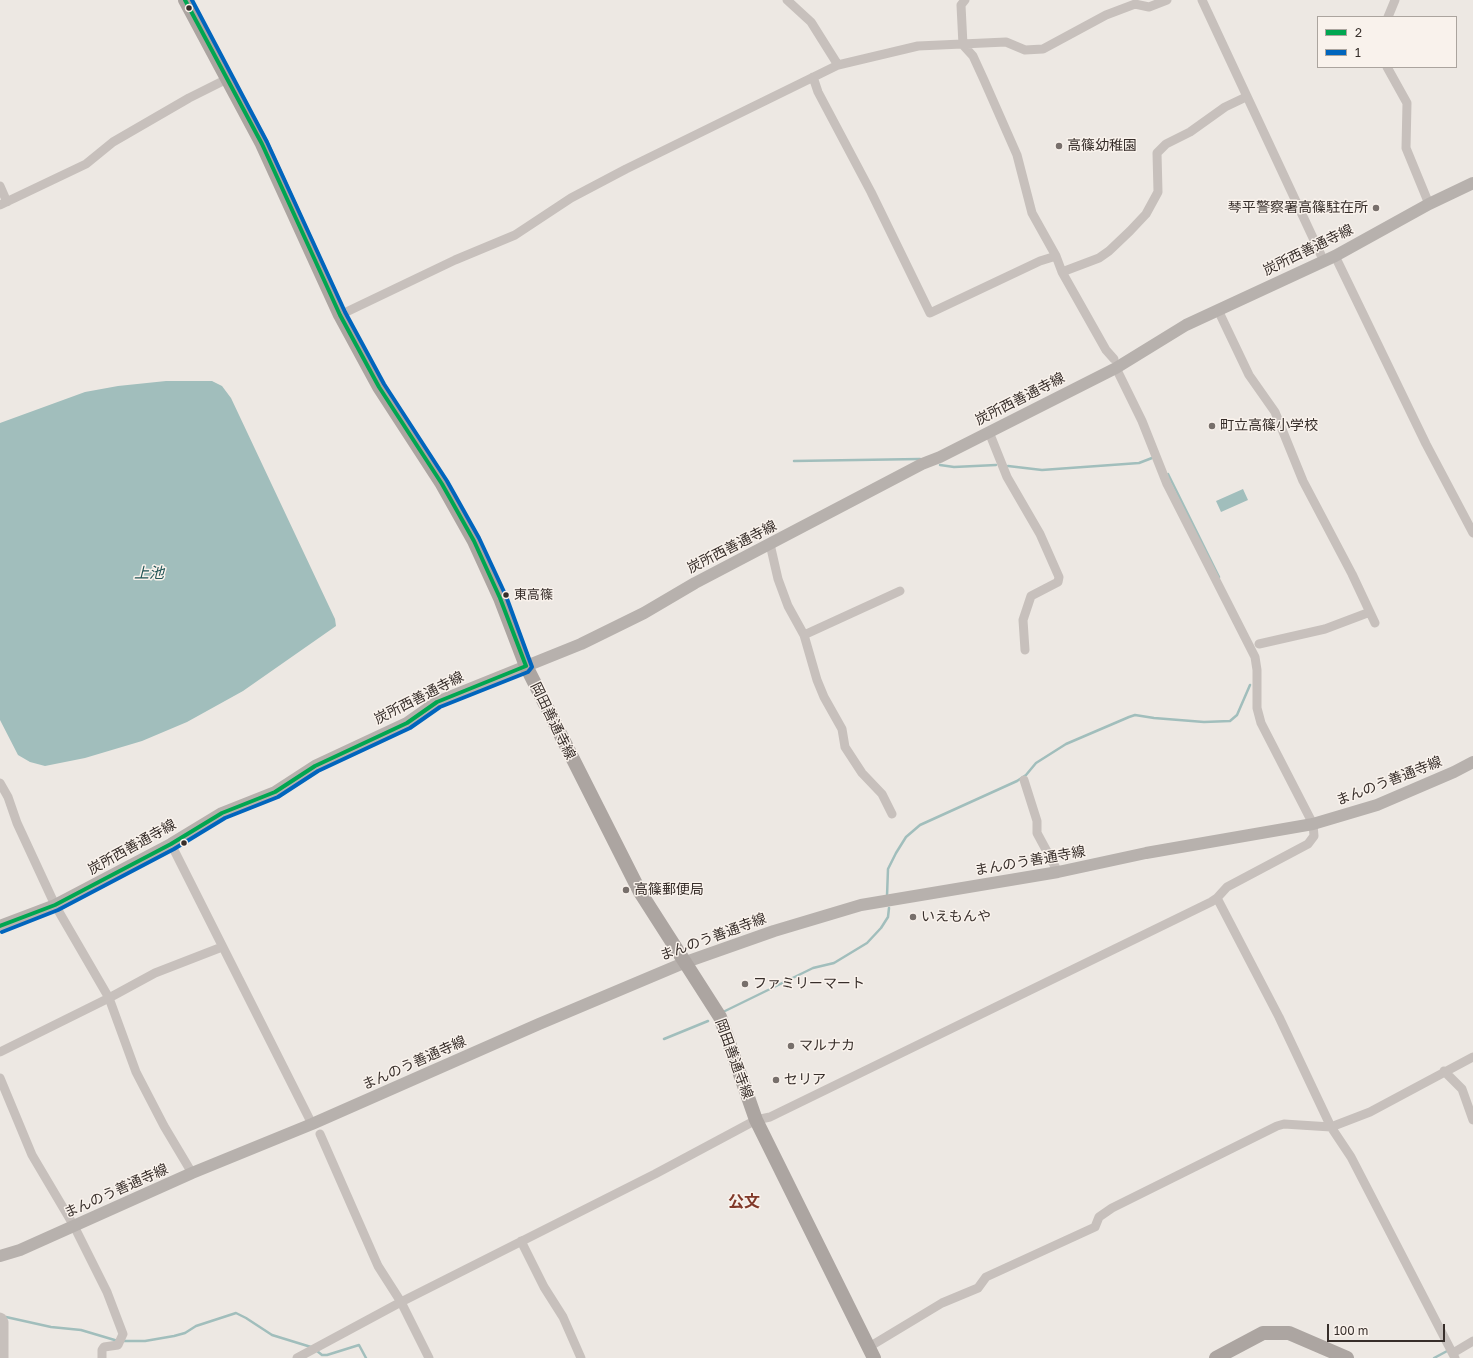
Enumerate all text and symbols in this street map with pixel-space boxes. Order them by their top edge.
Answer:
unlabelled marker [184,3,194,13]
legend [1317,16,1457,68]
text: 2 [1355,25,1362,40]
text: 1 [1355,45,1361,60]
place label: 高篠幼稚園 [1067,138,1137,154]
marker: 高篠幼稚園 [1054,141,1064,151]
place label: 琴平警察署高篠駐在所 [1228,200,1368,216]
marker: 琴平警察署高篠駐在所 [1371,203,1381,213]
street label: 炭所西善通寺線 [1260,221,1356,279]
street label: 炭所西善通寺線 [973,369,1067,429]
place label: 町立高篠小学校 [1220,418,1318,434]
marker: 町立高篠小学校 [1207,421,1217,431]
street label: 炭所西善通寺線 [685,517,779,577]
water label: 上池 [134,564,164,582]
place label: 東高篠 [514,587,553,603]
marker: 東高篠 [501,590,511,600]
street label: 炭所西善通寺線 [372,668,466,728]
street label: 岡田善通寺線 [527,680,579,762]
street label: まんのう善通寺線 [1334,753,1444,809]
street label: 炭所西善通寺線 [85,816,179,878]
unlabelled marker [179,838,189,848]
street label: まんのう善通寺線 [973,843,1087,879]
place label: 高篠郵便局 [634,882,704,898]
marker: 高篠郵便局 [621,885,631,895]
place label: いえもんや [921,909,991,925]
street label: まんのう善通寺線 [658,910,768,964]
marker: いえもんや [908,912,918,922]
place label: ファミリーマート [753,976,865,992]
marker: ファミリーマート [740,979,750,989]
street label: 岡田善通寺線 [712,1017,756,1101]
street label: まんのう善通寺線 [359,1033,469,1093]
place label: マルナカ [799,1038,855,1054]
marker: マルナカ [786,1041,796,1051]
place label: セリア [784,1072,826,1088]
marker: セリア [771,1075,781,1085]
street label: まんのう善通寺線 [61,1161,171,1221]
district label: 公文 [728,1192,760,1212]
scale bar [1329,1316,1447,1342]
text: 100 m [1334,1323,1368,1338]

